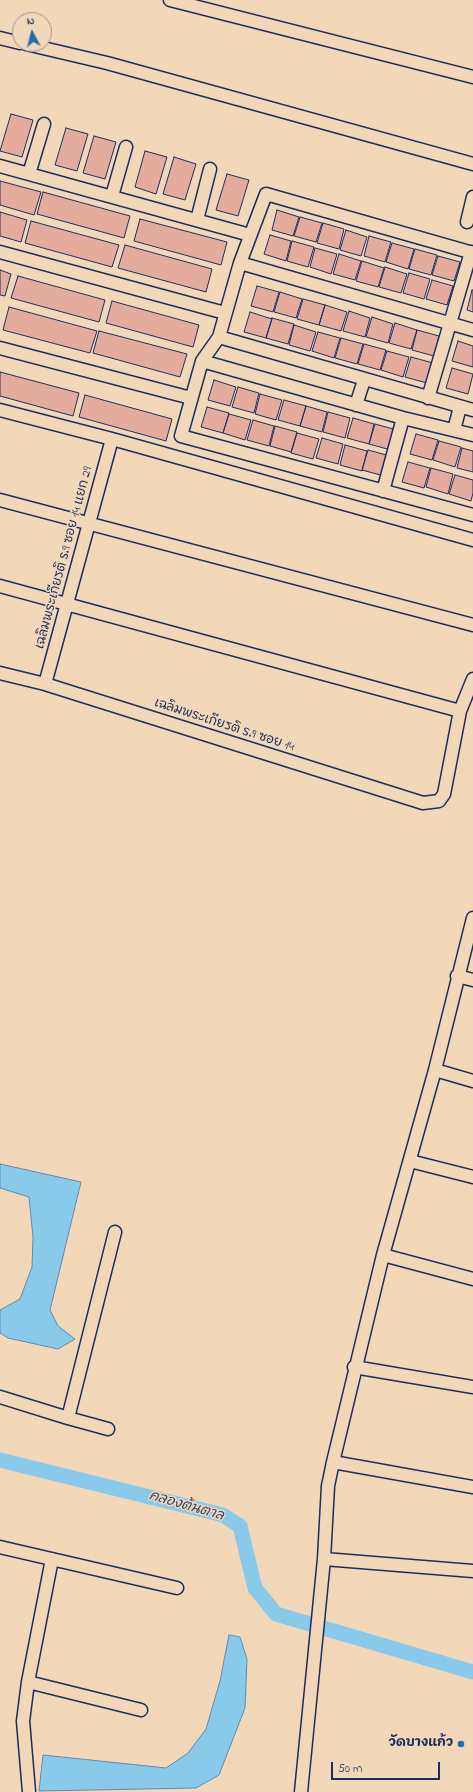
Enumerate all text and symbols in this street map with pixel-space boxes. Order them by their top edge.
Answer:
north arrow [12,12,52,52]
text: N [26,13,35,29]
street label: เฉลิมพระเกียรติ ร.9 ซอย 14 แยก 29 [33,465,97,651]
street label: เฉลิมพระเกียรติ ร.9 ซอย 14 [152,696,296,756]
water label: คลองต้นตาล [147,1488,225,1526]
place label: วัดบางแก้ว [389,1736,453,1752]
marker: วัดบางแก้ว [456,1739,466,1749]
scale bar [333,1754,442,1780]
text: 50 m [338,1760,362,1778]

